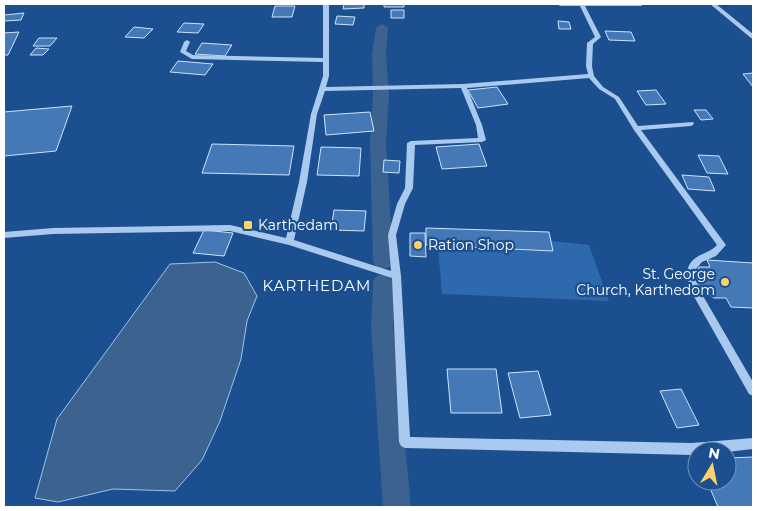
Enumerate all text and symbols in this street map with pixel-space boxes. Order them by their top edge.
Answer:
place label: Karthedam [258,216,338,234]
marker: Karthedam [242,219,254,231]
place label: Ration Shop [428,236,514,254]
marker: Ration Shop [412,239,424,251]
place label: St. George Church, Karthedom [576,265,715,299]
district label: KARTHEDAM [263,276,371,295]
marker: St. George Church, Karthedom [719,276,731,288]
north arrow [687,441,737,491]
text: N [707,443,721,463]

